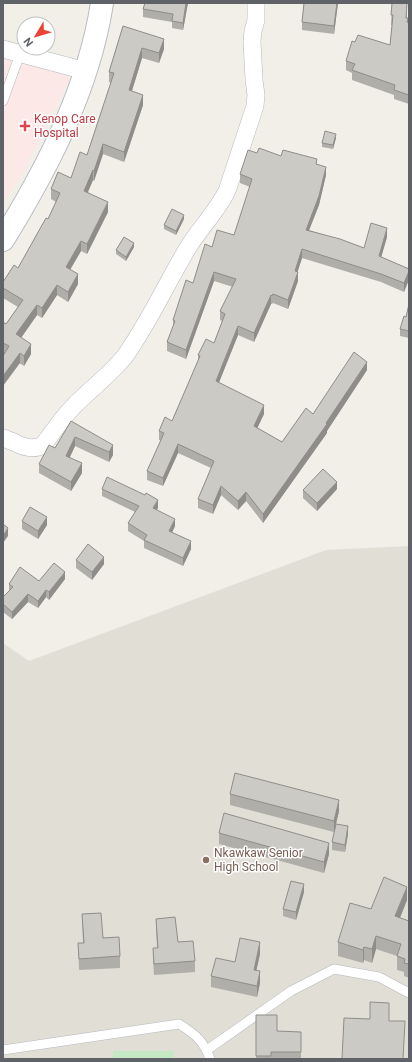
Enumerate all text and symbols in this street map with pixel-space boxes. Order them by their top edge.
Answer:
north arrow [16,16,56,56]
text: N [21,35,36,49]
place label: Kenop Care Hospital [34,112,96,140]
marker: Kenop Care Hospital [19,120,31,132]
place label: Nkawkaw Senior High School [214,846,303,874]
marker: Nkawkaw Senior High School [201,855,211,865]

